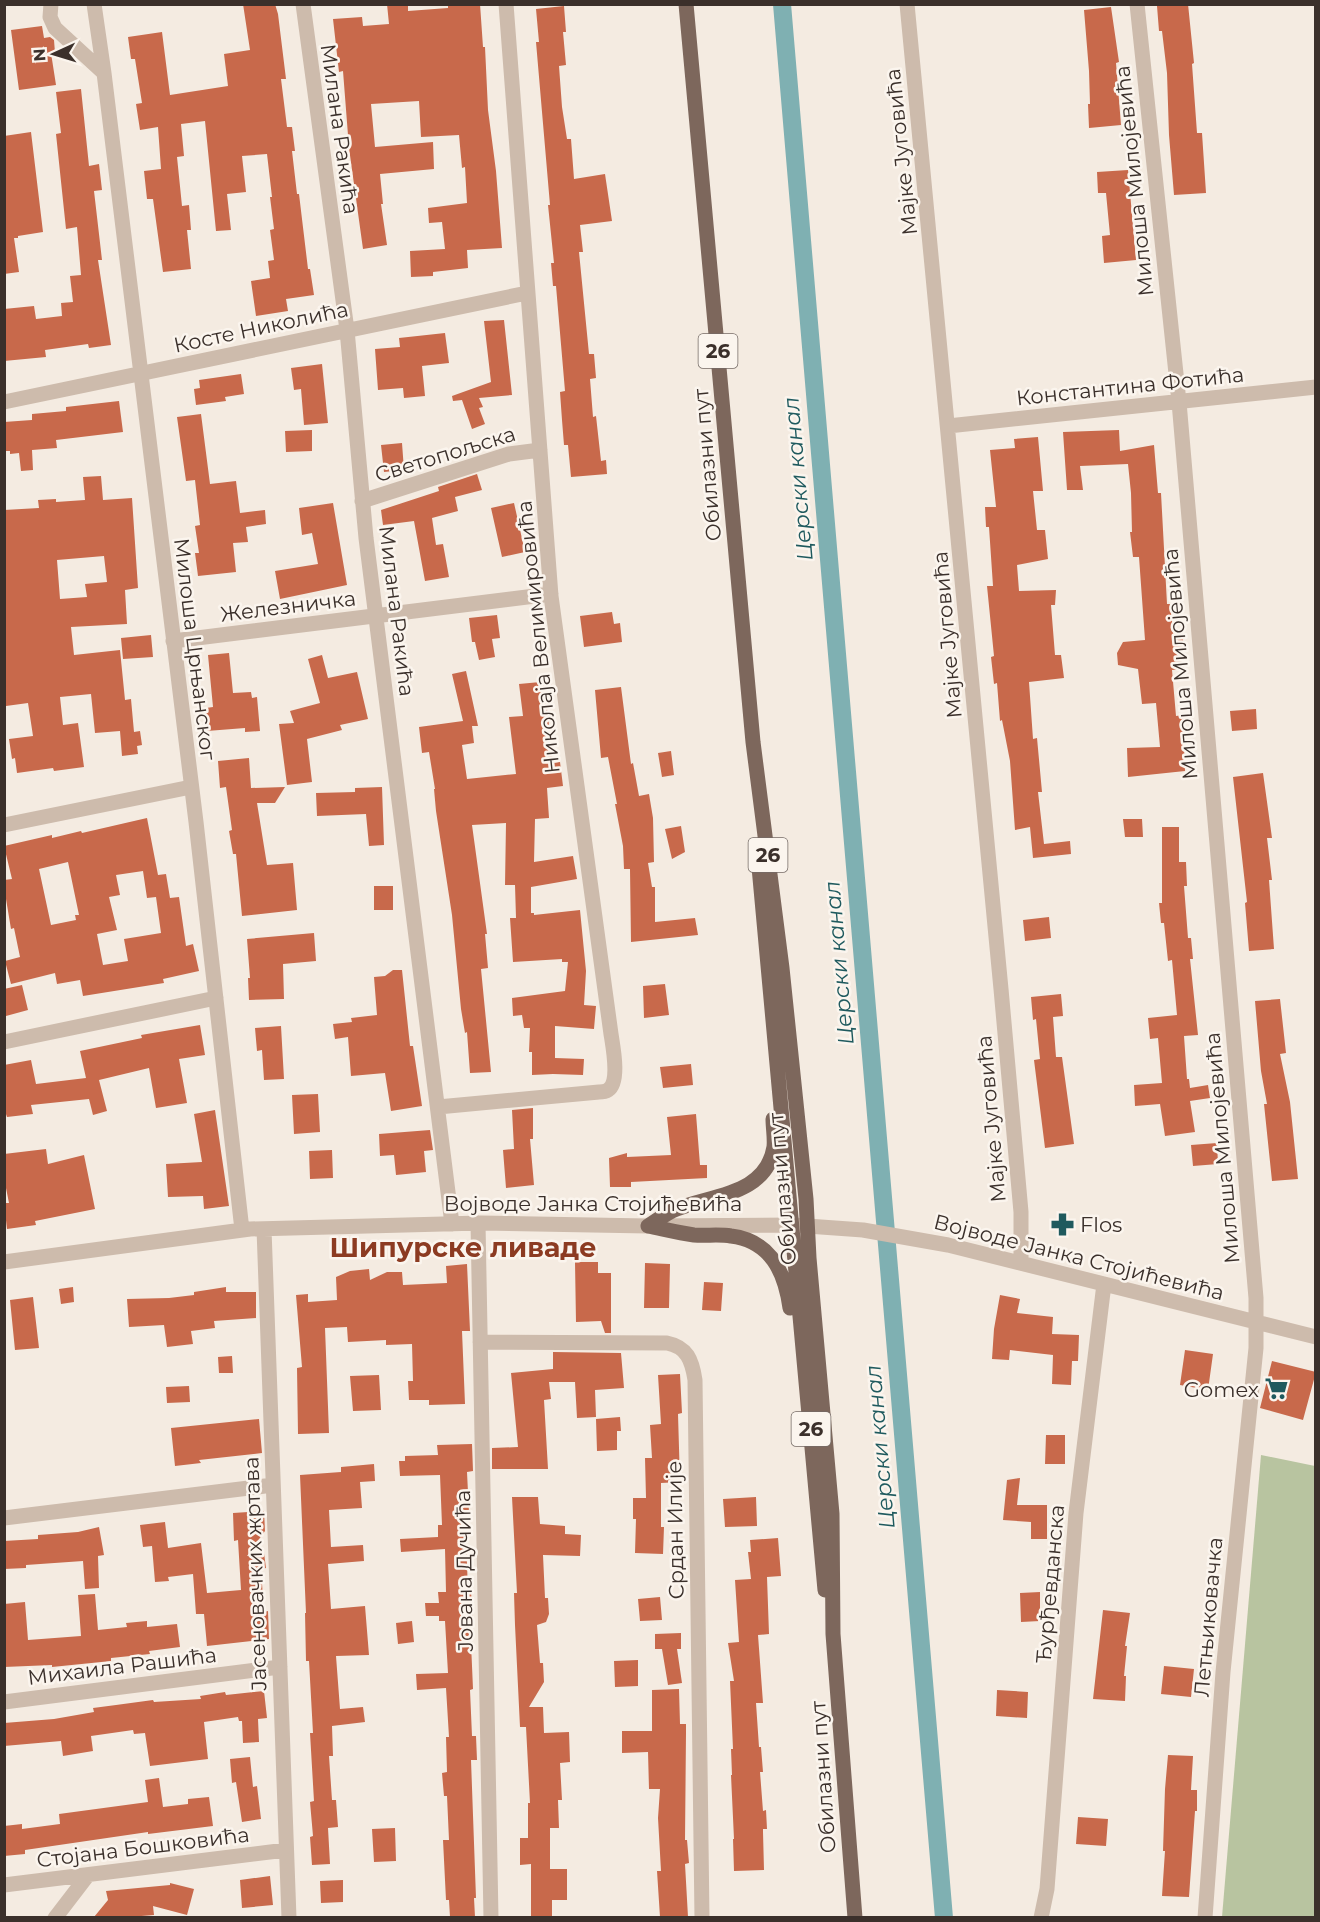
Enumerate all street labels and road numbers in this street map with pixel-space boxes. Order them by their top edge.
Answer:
street label: Милана Ракића [316,42,364,216]
street label: Милоша Милојевића [1109,64,1159,298]
street label: Мајке Југовића [880,67,922,237]
street label: Косте Николића [171,296,351,358]
road number: 26 [698,334,738,368]
street label: Константина Фотића [1015,362,1245,410]
street label: Обилазни пут [688,388,726,542]
street label: Светопољска [372,421,518,487]
street label: Николаја Велимировића [511,499,565,775]
street label: Милана Ракића [374,524,420,698]
street label: Милоша Црњанског [169,537,221,761]
street label: Милоша Милојевића [1157,547,1203,781]
street label: Мајке Југовића [927,550,967,720]
street label: Железничка [219,585,357,627]
road number: 26 [748,838,788,872]
street label: Милоша Милојевића [1199,1031,1245,1265]
street label: Мајке Југовића [971,1034,1011,1204]
street label: Обилазни пут [763,1112,801,1266]
street label: Војводе Јанка Стојићевића [444,1191,742,1216]
street label: Војводе Јанка Стојићевића [931,1209,1227,1305]
road number: 26 [792,1412,830,1446]
street label: Јасеновачких жртава [238,1456,272,1692]
street label: Срдан Илије [661,1460,689,1600]
street label: Јована Дучића [450,1490,478,1652]
street label: Ђурђевданска [1031,1504,1069,1664]
street label: Летњиковачка [1189,1536,1227,1698]
street label: Михаила Рашића [26,1642,218,1690]
street label: Обилазни пут [805,1700,841,1854]
street label: Стојана Бошковића [35,1822,251,1872]

